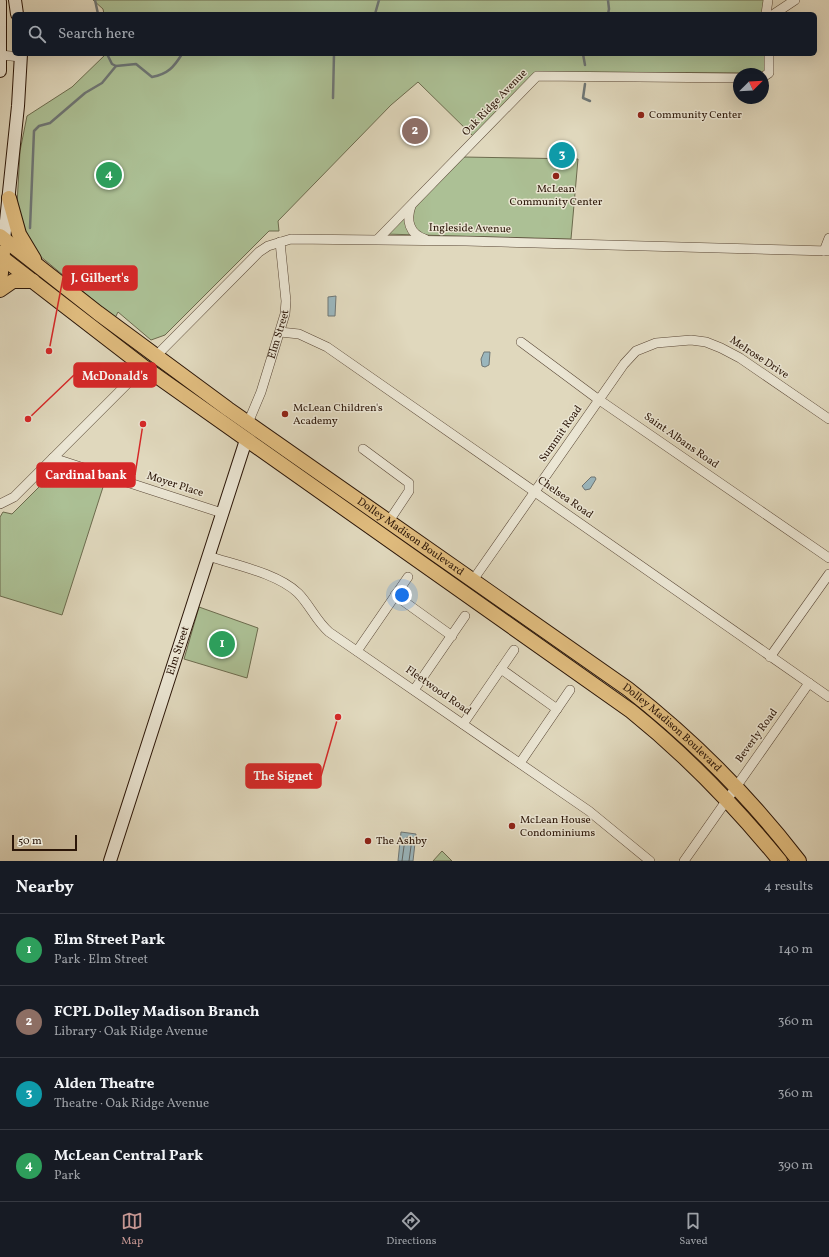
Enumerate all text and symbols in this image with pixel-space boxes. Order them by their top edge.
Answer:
search box [12,12,817,56]
icon: search [26,23,48,45]
text: Search here [58,24,135,45]
street label: Oak Ridge Avenue [459,66,531,140]
north arrow [733,68,769,104]
place label: Community Center [649,108,742,123]
marker: Community Center [636,110,646,120]
pin: 2 [402,116,428,146]
pin: 3 [549,140,575,170]
pin: 4 [96,160,122,190]
marker: McLean Community Center [551,171,561,181]
place label: McLean Community Center [510,182,603,210]
street label: Ingleside Avenue [429,221,511,237]
callout: J. Gilbert's [63,266,137,290]
text: J. Gilbert's [70,271,129,287]
street label: Elm Street [264,309,293,361]
street label: Melrose Drive [726,333,792,383]
callout: McDonald's [74,363,156,387]
text: McDonald's [82,369,149,385]
place label: McLean Children's Academy [293,401,383,429]
street label: Summit Road [536,403,586,465]
marker: McLean Children's Academy [280,409,290,419]
street label: Saint Albans Road [641,410,721,472]
callout: Cardinal bank [37,463,135,487]
text: Cardinal bank [45,468,127,484]
street label: Moyer Place [145,469,205,501]
street label: Chelsea Road [534,473,596,523]
street label: Dolley Madison Boulevard [354,494,467,579]
your location [392,585,412,605]
street label: Elm Street [163,624,193,677]
pin: 1 [209,629,235,659]
street label: Fleetwood Road [402,663,474,719]
street label: Dolley Madison Boulevard [619,680,725,775]
street label: Beverly Road [732,706,782,766]
callout: The Signet [246,764,321,788]
text: The Signet [253,769,313,785]
place label: McLean House Condominiums [520,813,596,841]
marker: McLean House Condominiums [507,821,517,831]
scale bar [12,833,77,852]
text: 50 m [18,834,42,849]
place label: The Ashby [376,834,427,849]
marker: The Ashby [363,836,373,846]
text: Nearby [16,876,74,899]
text: 4 results [764,878,813,896]
text: Elm Street Park [54,930,165,951]
text: 1 [26,941,32,959]
text: 140 m [779,941,813,959]
text: Park · Elm Street [54,951,148,969]
text: FCPL Dolley Madison Branch [54,1002,260,1023]
text: 2 [26,1013,32,1031]
text: 360 m [778,1013,813,1031]
text: Library · Oak Ridge Avenue [54,1023,208,1041]
text: Alden Theatre [54,1074,154,1095]
text: 3 [26,1085,32,1103]
text: 360 m [778,1085,813,1103]
text: Theatre · Oak Ridge Avenue [54,1095,209,1113]
text: McLean Central Park [54,1146,203,1167]
text: 4 [25,1157,33,1175]
text: 390 m [778,1157,813,1175]
text: Park [54,1167,81,1185]
tab: Map [121,1210,143,1249]
tab: Directions [386,1210,437,1249]
tab: Saved [679,1210,708,1249]

